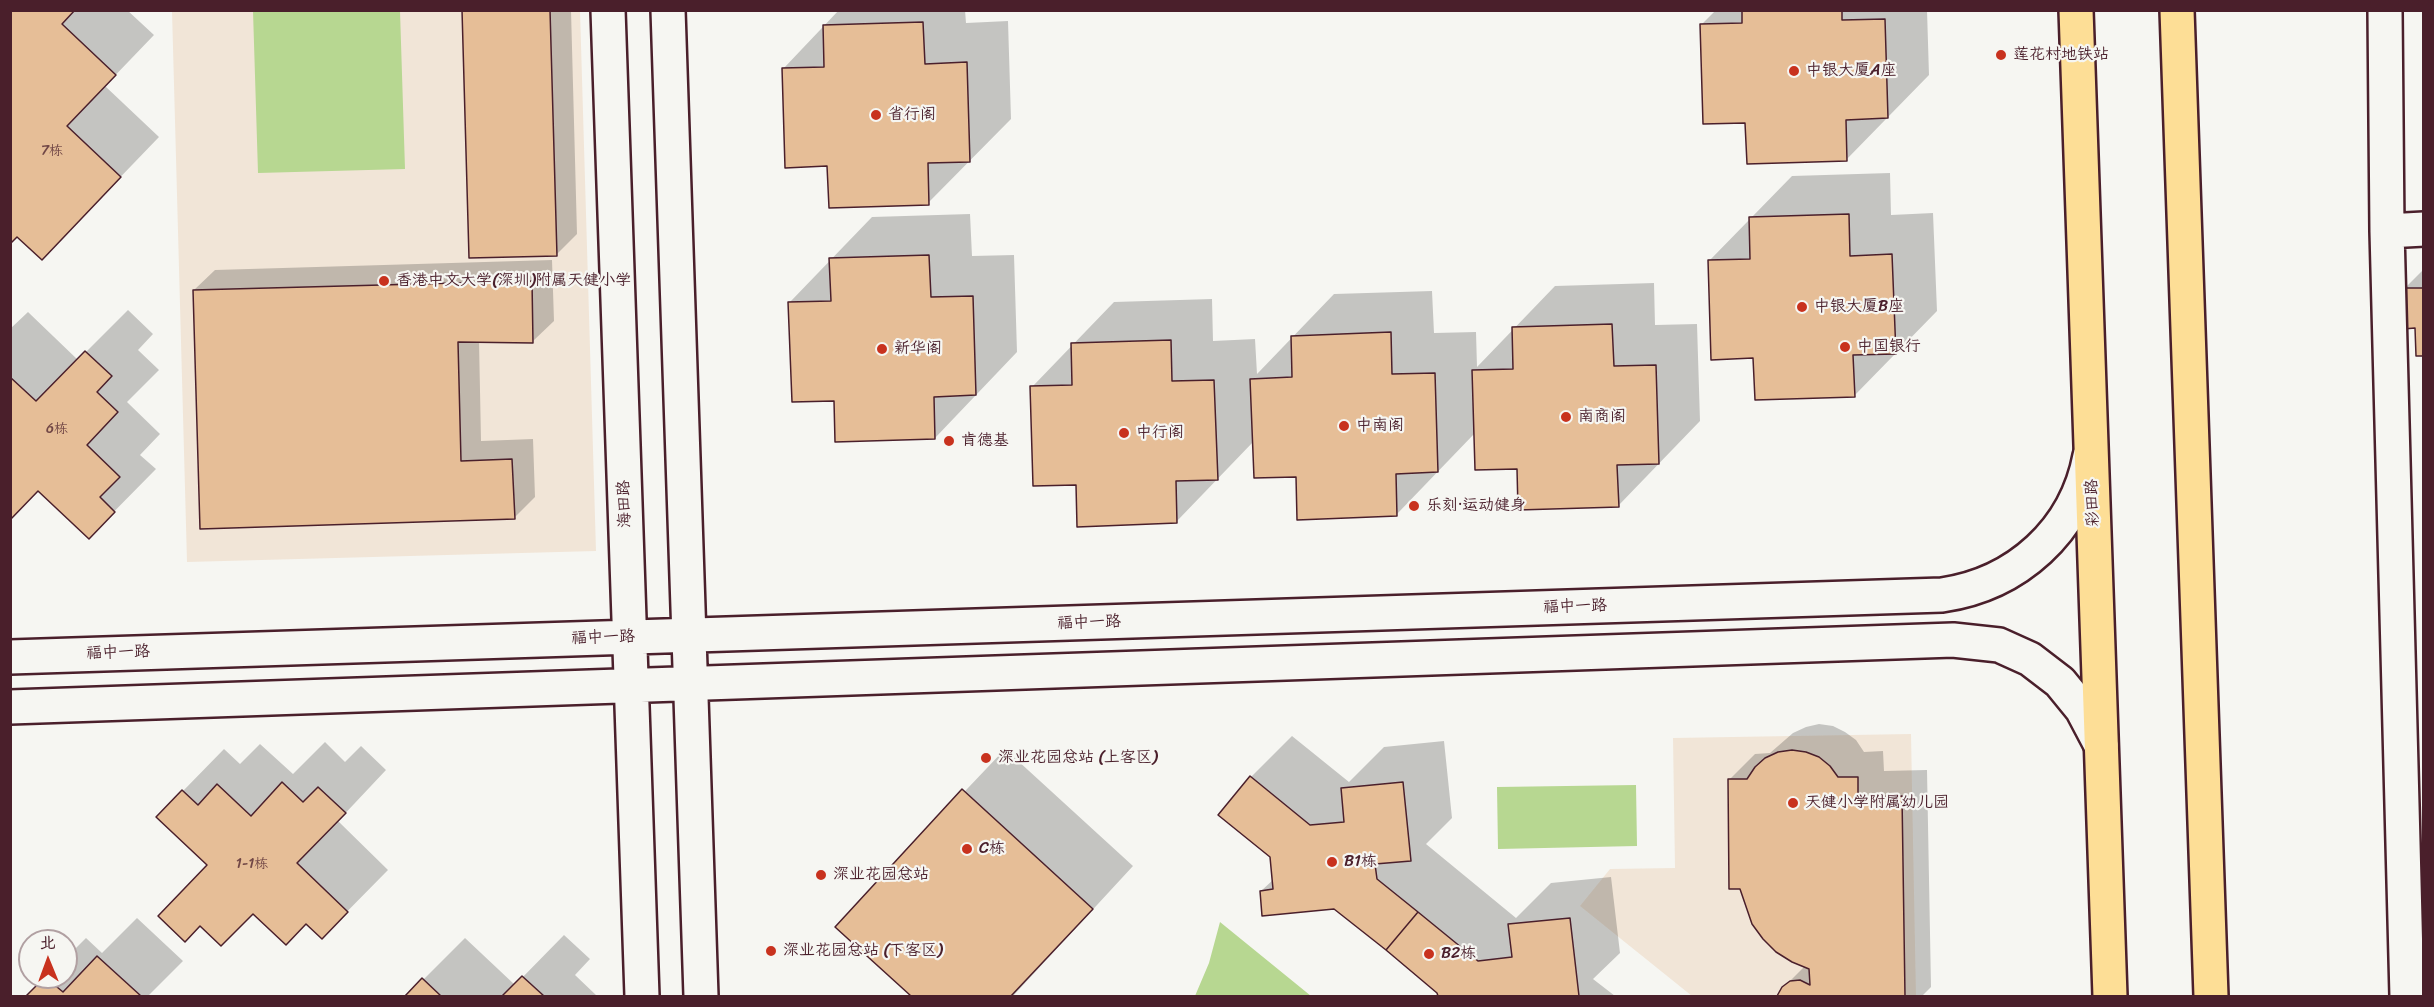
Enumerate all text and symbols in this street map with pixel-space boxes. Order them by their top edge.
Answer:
place label: 莲花村地铁站 [2013,45,2109,65]
marker: 莲花村地铁站 [1994,48,2008,62]
place label: 中银大厦A座 [1806,61,1896,81]
marker: 中银大厦A座 [1787,64,1801,78]
place label: 省行阁 [888,105,936,125]
marker: 省行阁 [869,108,883,122]
house number: 7栋 [41,143,63,159]
place label: 香港中文大学(深圳)附属天健小学 [396,271,631,291]
marker: 香港中文大学(深圳)附属天健小学 [377,274,391,288]
place label: 中银大厦B座 [1814,297,1904,317]
marker: 中银大厦B座 [1795,300,1809,314]
place label: 中国银行 [1857,337,1921,357]
place label: 新华阁 [894,339,942,359]
marker: 中国银行 [1838,340,1852,354]
marker: 新华阁 [875,342,889,356]
place label: 南商阁 [1578,407,1626,427]
marker: 南商阁 [1559,410,1573,424]
place label: 中南阁 [1356,416,1404,436]
marker: 中南阁 [1337,419,1351,433]
house number: 6栋 [46,421,68,437]
place label: 中行阁 [1136,423,1184,443]
marker: 中行阁 [1117,426,1131,440]
place label: 肯德基 [961,431,1009,451]
marker: 肯德基 [942,434,956,448]
street label: 彩田路 [2083,479,2103,527]
street label: 海田路 [615,480,635,528]
place label: 乐刻·运动健身 [1426,496,1526,516]
marker: 乐刻·运动健身 [1407,499,1421,513]
street label: 福中一路 [1543,596,1607,618]
street label: 福中一路 [1057,612,1121,634]
street label: 福中一路 [571,627,635,649]
street label: 福中一路 [86,642,150,664]
place label: 深业花园总站 (上客区) [998,748,1157,768]
marker: 深业花园总站 (上客区) [979,751,993,765]
place label: 天健小学附属幼儿园 [1805,793,1949,813]
marker: 天健小学附属幼儿园 [1786,796,1800,810]
place label: C栋 [979,839,1005,859]
marker: C栋 [960,842,974,856]
place label: B1栋 [1344,852,1377,872]
marker: B1栋 [1325,855,1339,869]
house number: 1-1栋 [236,856,268,872]
place label: 深业花园总站 [833,865,929,885]
marker: 深业花园总站 [814,868,828,882]
text: 北 [39,928,56,957]
north arrow [18,929,78,989]
place label: 深业花园总站 (下客区) [783,941,942,961]
marker: 深业花园总站 (下客区) [764,944,778,958]
place label: B2栋 [1441,944,1476,964]
marker: B2栋 [1422,947,1436,961]

